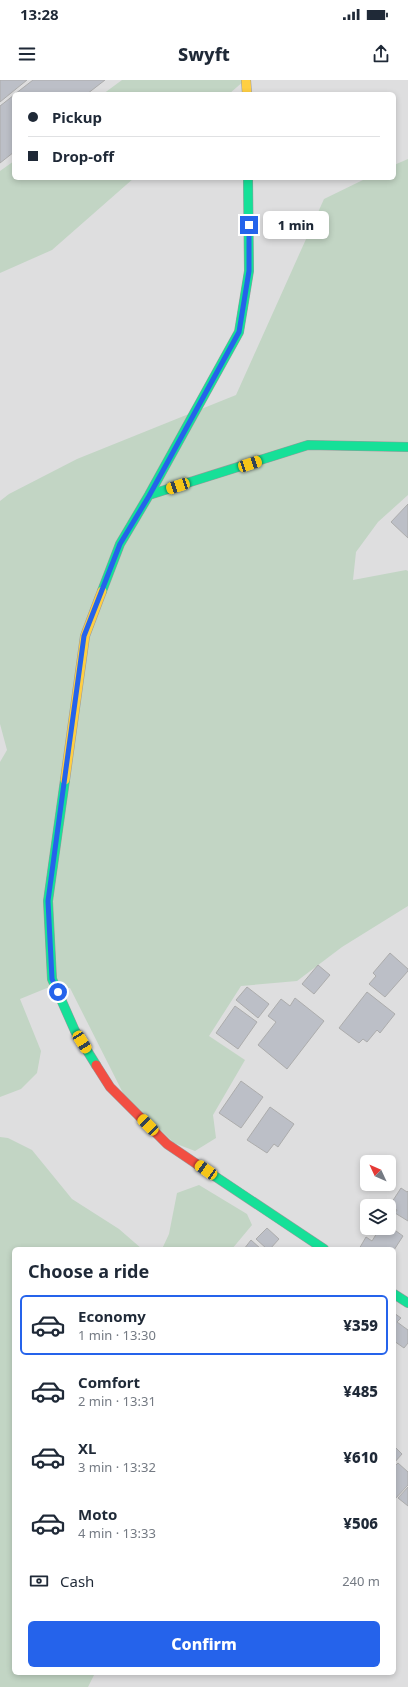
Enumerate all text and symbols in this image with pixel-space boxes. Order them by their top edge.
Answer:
text: 13:28 [20,4,59,24]
text: Swyft [178,42,230,66]
icon: menu [16,43,38,65]
icon: share [370,43,392,65]
text: Pickup [52,107,102,127]
text: Drop-off [52,146,114,166]
callout: 1 min [263,211,329,239]
route end [240,216,258,234]
text: 1 min [278,216,314,234]
car [237,455,263,473]
car [165,477,191,495]
route start [49,983,67,1001]
car [71,1029,93,1055]
car [135,1112,161,1138]
north arrow [360,1155,396,1191]
map controls [360,1155,396,1235]
car [193,1158,219,1182]
button: layers [360,1199,396,1235]
text: Choose a ride [28,1259,149,1283]
text: Economy [78,1306,146,1326]
icon: car [30,1307,66,1343]
text: ¥359 [343,1315,378,1335]
text: 1 min · 13:30 [78,1326,156,1344]
text: Comfort [78,1372,140,1392]
icon: car [30,1373,66,1409]
text: ¥485 [343,1381,378,1401]
text: 2 min · 13:31 [78,1392,156,1410]
text: XL [78,1438,96,1458]
icon: car [30,1439,66,1475]
text: ¥610 [343,1447,378,1467]
text: 3 min · 13:32 [78,1458,156,1476]
text: Moto [78,1504,117,1524]
icon: car [30,1505,66,1541]
text: ¥506 [343,1513,378,1533]
text: 4 min · 13:33 [78,1524,156,1542]
icon: cash [28,1570,50,1592]
text: Cash [60,1571,94,1591]
text: 240 m [342,1572,380,1590]
button: Confirm [28,1621,380,1667]

